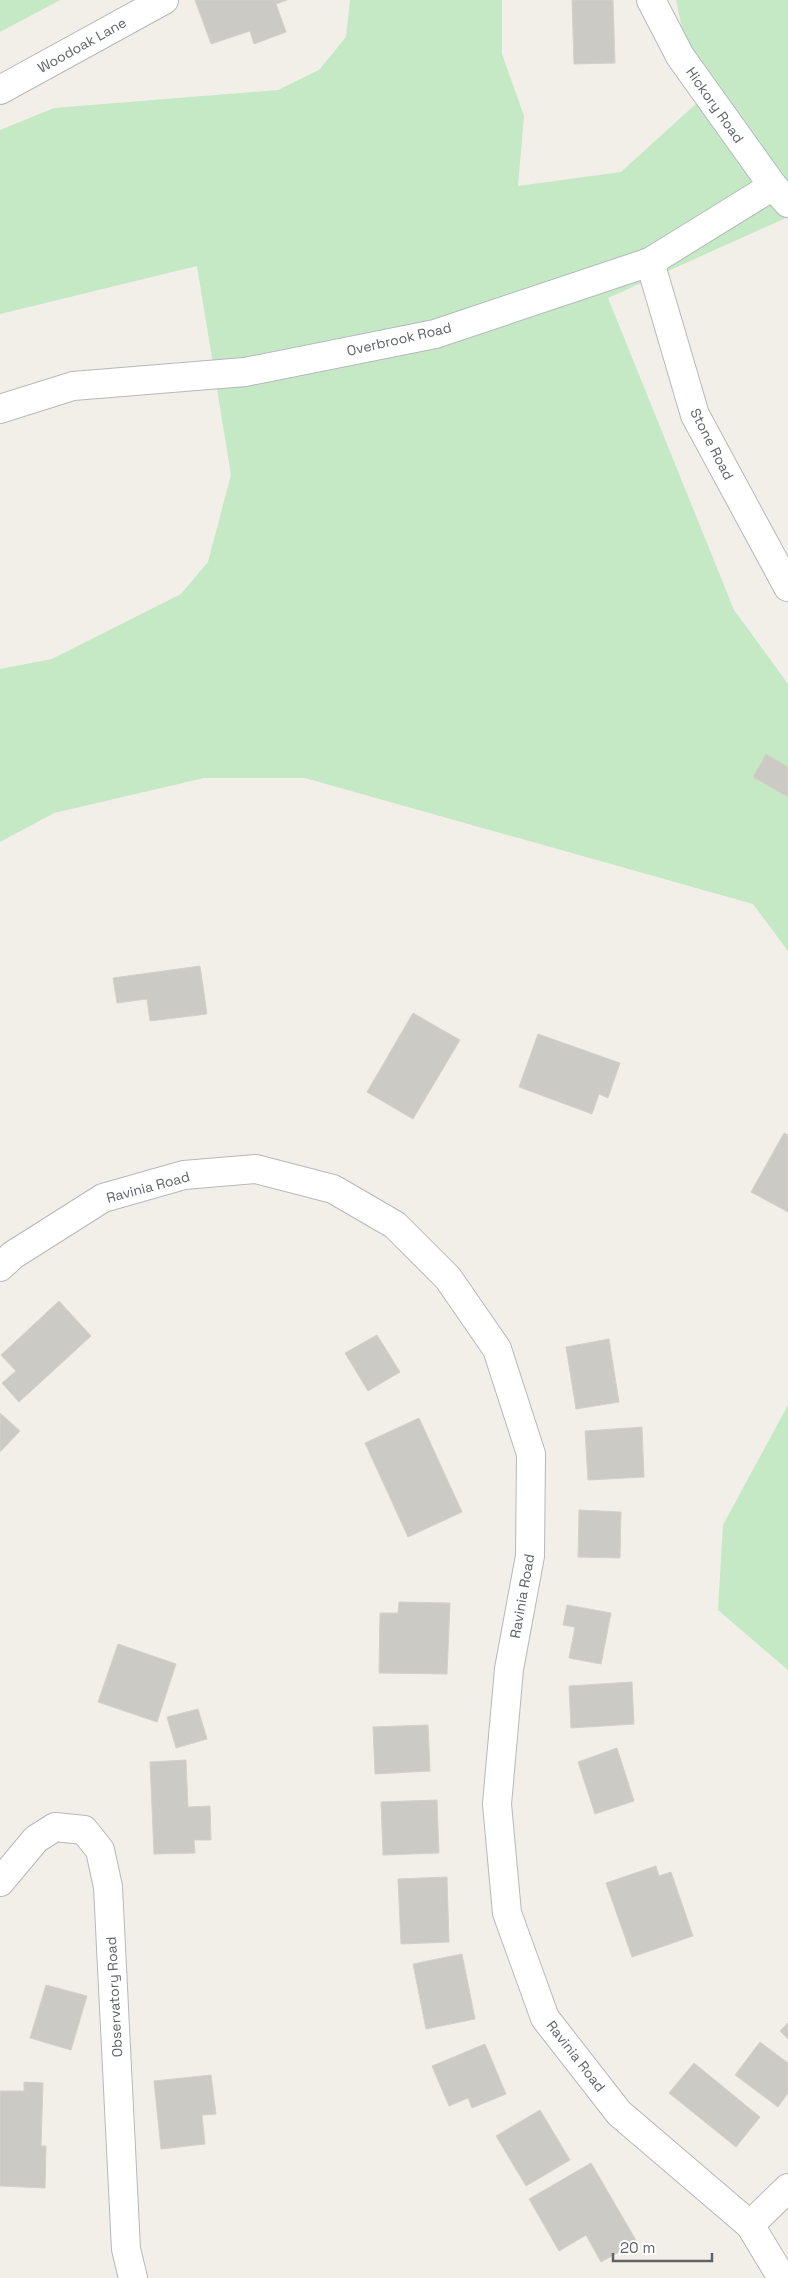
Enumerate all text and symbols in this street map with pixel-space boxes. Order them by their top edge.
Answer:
street label: Woodoak Lane [34,13,130,77]
street label: Hickory Road [682,64,748,146]
street label: Overbrook Road [345,318,453,360]
street label: Stone Road [686,405,738,483]
street label: Ravinia Road [104,1167,192,1207]
street label: Ravinia Road [506,1552,538,1640]
street label: Observatory Road [102,1936,126,2058]
street label: Ravinia Road [543,2017,609,2095]
scale bar [613,2230,712,2262]
text: 20 m [620,2238,655,2257]

